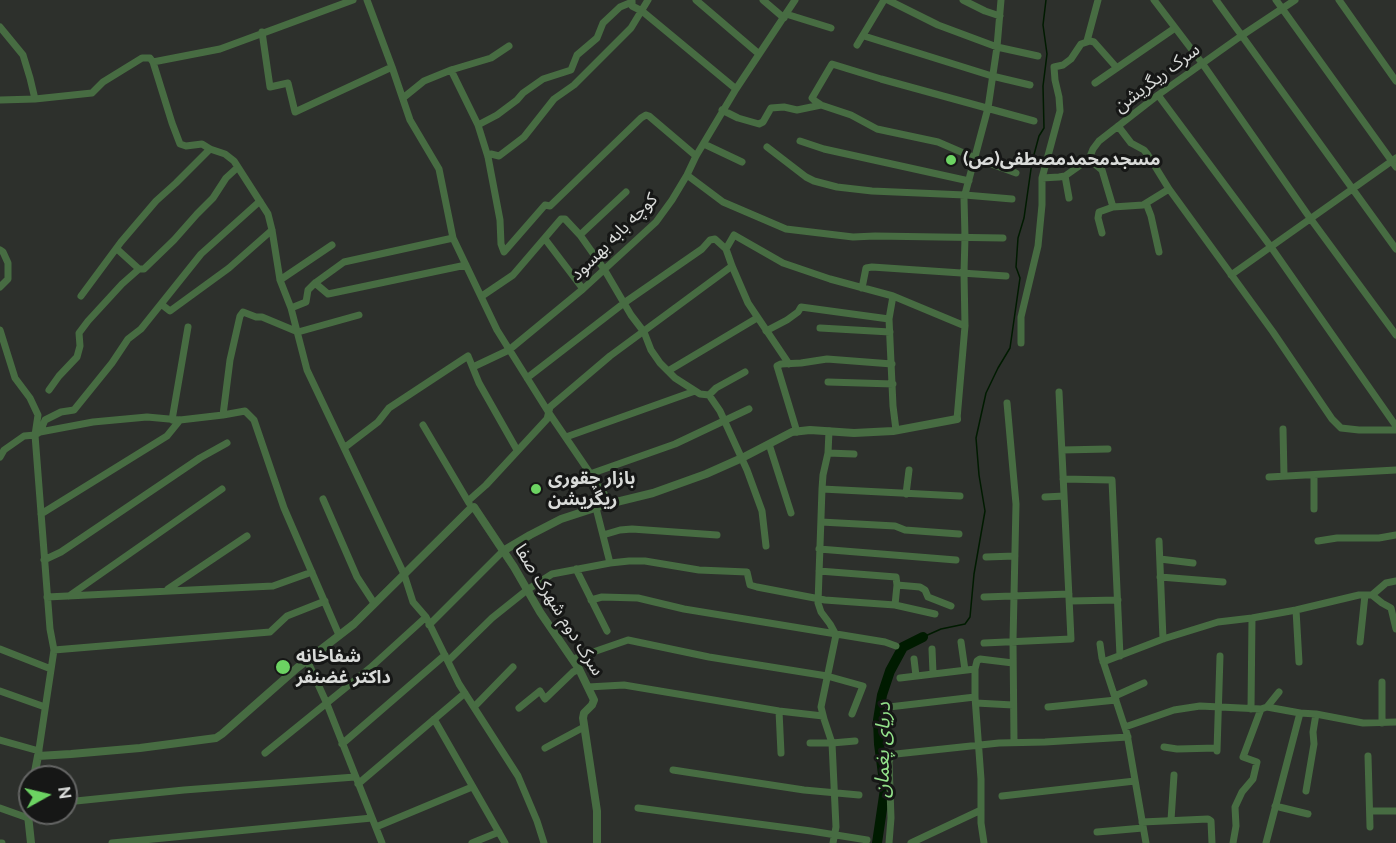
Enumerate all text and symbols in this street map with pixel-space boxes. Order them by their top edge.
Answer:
street label: سرک ریگریشن [1110,39,1204,117]
place label: مسجدمحمدمصطفی(ص) [963,149,1161,171]
marker: مسجدمحمدمصطفی(ص) [944,153,958,167]
street label: کوچه بابه بهسود [566,189,662,285]
place label: بازار چقوری ریگریشن [548,468,635,510]
marker: بازار چقوری ریگریشن [529,482,543,496]
street label: سرک دوم شهرک صفا [510,540,608,680]
place label: شفاخانه داکتر غضنفر [296,646,391,688]
marker: شفاخانه داکتر غضنفر [274,658,292,676]
water label: دریای پغمان [870,702,896,798]
north arrow [18,765,78,825]
text: N [54,785,75,800]

